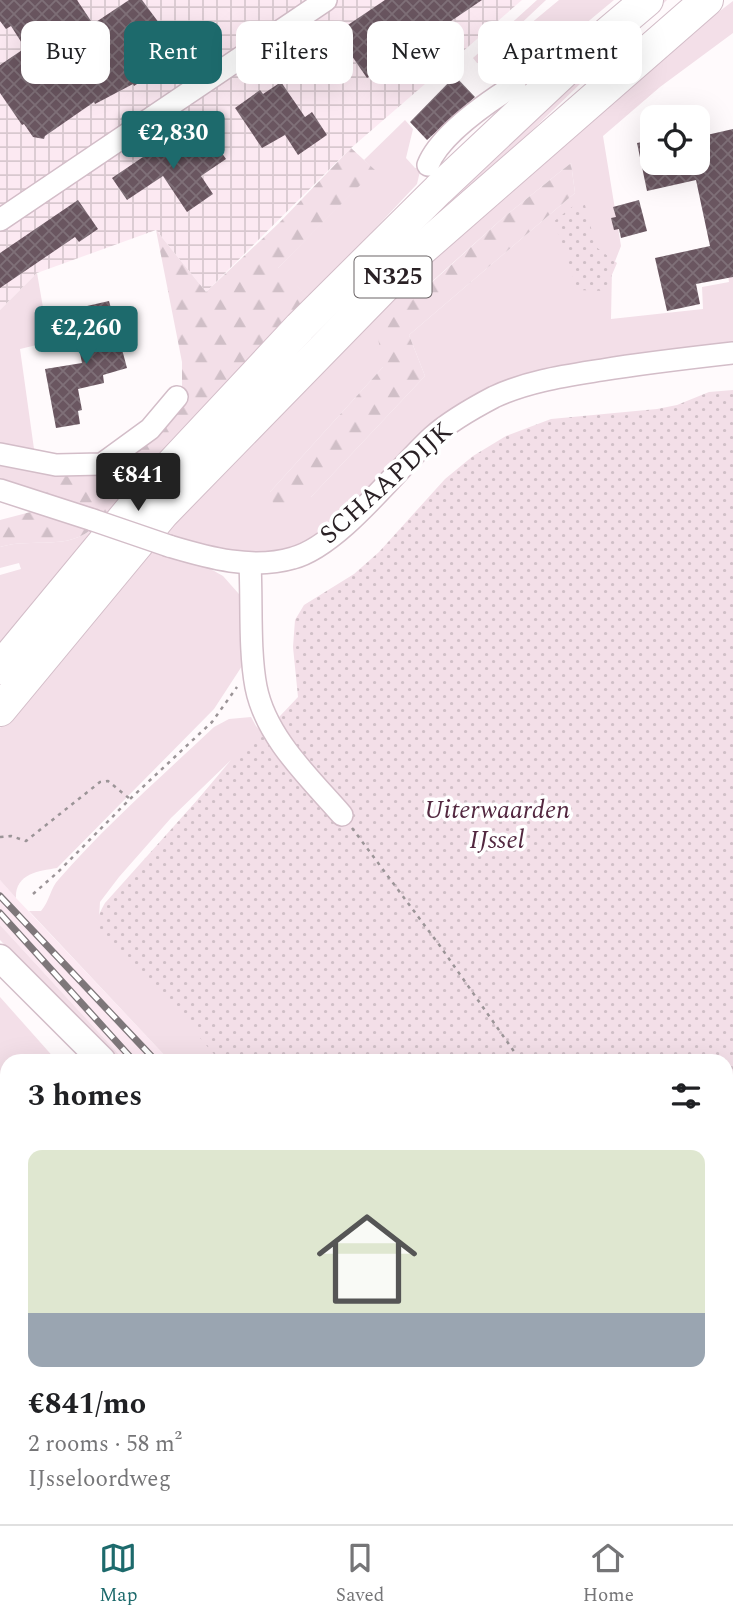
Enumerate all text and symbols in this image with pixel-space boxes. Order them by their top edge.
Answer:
chip: Buy [21,21,110,84]
chip: Rent [124,21,222,84]
chip: Filters [236,21,353,84]
chip: New [367,21,464,84]
chip: Apartment [478,21,642,84]
map controls [640,105,710,175]
button: locate [640,105,710,175]
pin: €2,830 [116,111,230,171]
text: €2,830 [138,116,208,151]
road number: N325 [354,256,432,298]
pin: €2,260 [29,306,143,366]
text: €2,260 [51,311,121,346]
street label: SCHAAPDIJK [310,412,462,554]
pin: €841 [97,454,179,513]
text: €841 [112,458,164,493]
park label: Uiterwaarden IJssel [424,790,570,860]
text: 3 homes [28,1073,142,1119]
icon: filters [667,1077,705,1115]
icon: home [304,1196,430,1322]
text: €841/mo [28,1381,146,1427]
text: 2 rooms · 58 m² [28,1427,182,1462]
text: IJsseloordweg [28,1462,171,1497]
tab: Map [99,1539,137,1610]
tab: Saved [336,1539,384,1610]
tab: Home [583,1539,634,1610]

